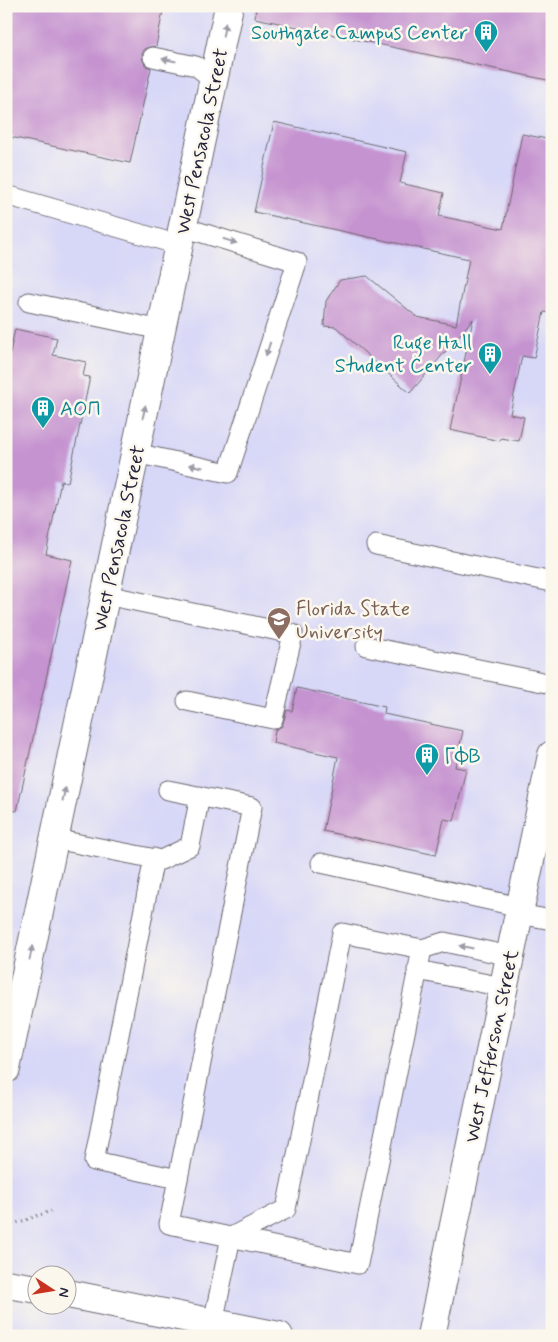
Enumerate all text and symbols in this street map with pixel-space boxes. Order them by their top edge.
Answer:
building icon: Southgate Campus Center [473,19,499,53]
place label: Southgate Campus Center [251,20,468,47]
one-way arrow [220,23,228,38]
street label: West Pensacola Street [170,46,235,237]
one-way arrow [161,56,176,64]
one-way arrow [222,238,237,245]
place label: Ruge Hall Student Center [335,330,472,380]
building icon: Ruge Hall Student Center [477,341,503,375]
one-way arrow [264,342,271,357]
building icon: ΑΟΠ [30,395,56,429]
place label: ΑΟΠ [60,396,101,423]
one-way arrow [140,405,148,420]
street label: West Pensacola Street [87,443,152,634]
one-way arrow [188,462,203,470]
place label: Florida State University [296,596,410,646]
school or university icon: Florida State University [266,606,292,640]
building icon: ΓΦΒ [414,742,440,776]
place label: ΓΦΒ [444,743,481,770]
one-way arrow [60,786,68,801]
one-way arrow [457,942,473,950]
one-way arrow [27,944,35,960]
street label: West Jefferson Street [459,947,526,1145]
north arrow [28,1264,78,1314]
text: N [54,1286,74,1299]

